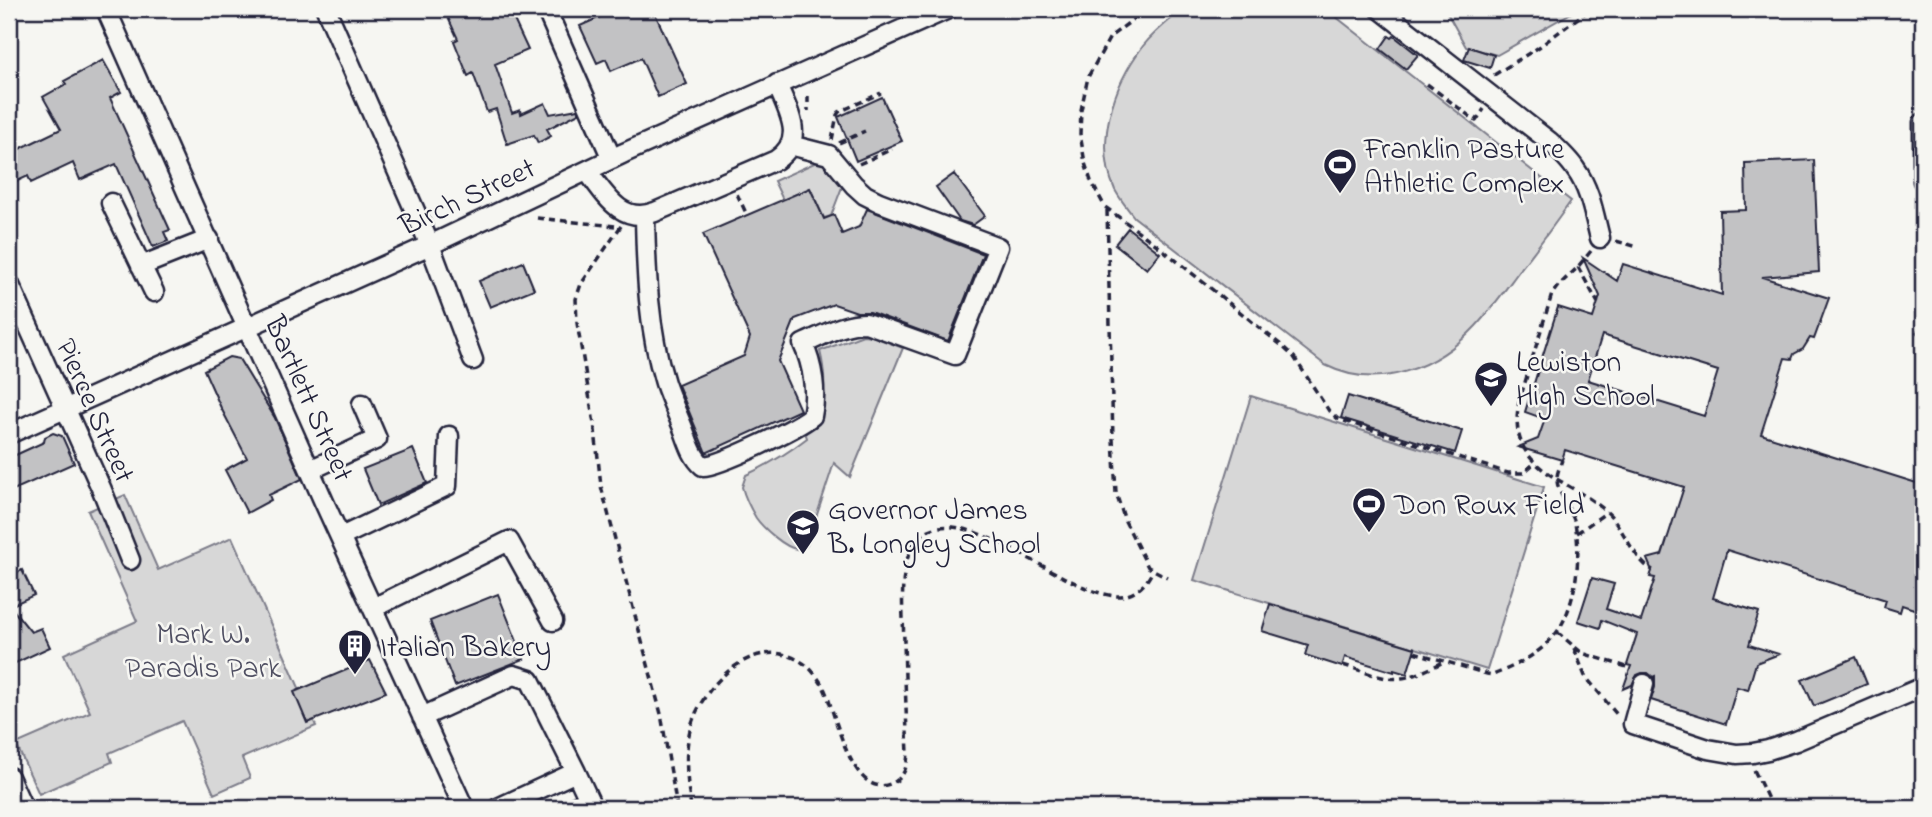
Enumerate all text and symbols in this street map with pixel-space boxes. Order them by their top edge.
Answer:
place label: Franklin Pasture Athletic Complex [1363,129,1565,207]
sports icon: Franklin Pasture Athletic Complex [1321,146,1359,195]
street label: Birch Street [392,148,544,250]
street label: Bartlett Street [251,308,363,489]
street label: Pierce Street [42,332,145,490]
place label: Lewiston High School [1516,342,1655,420]
school or university icon: Lewiston High School [1472,359,1510,408]
sports icon: Don Roux Field [1350,485,1388,534]
place label: Don Roux Field [1393,485,1584,529]
place label: Governor James B. Longley School [827,490,1040,568]
school or university icon: Governor James B. Longley School [784,507,822,556]
park label: Mark W. Paradis Park [125,614,282,692]
building icon: Italian Bakery [336,627,374,676]
place label: Italian Bakery [380,627,551,671]

